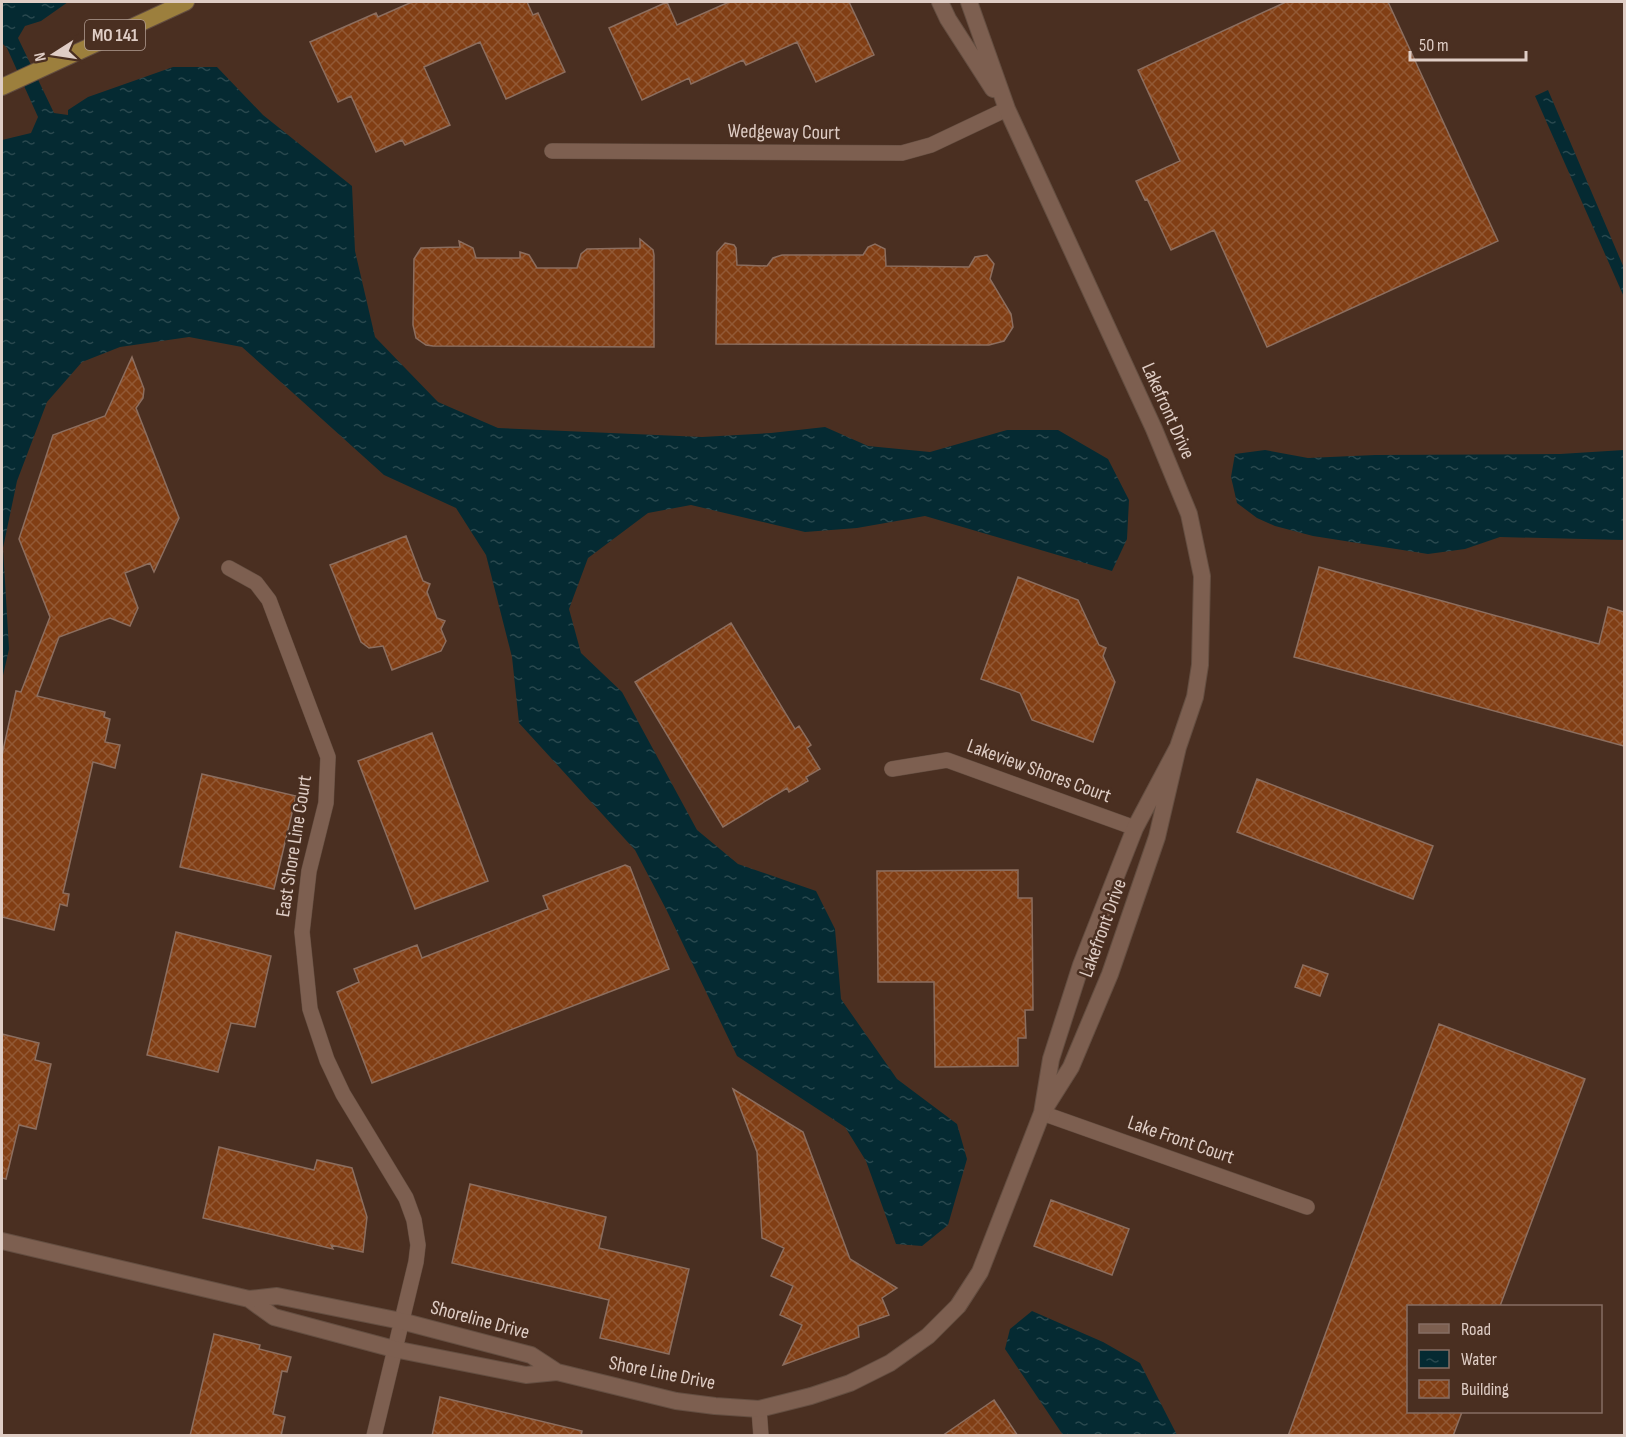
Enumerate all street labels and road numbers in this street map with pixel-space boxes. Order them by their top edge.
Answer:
road number: MO 141 [85,20,145,50]
street label: Wedgeway Court [727,119,841,145]
street label: Lakefront Drive [1136,359,1200,463]
street label: Lakeview Shores Court [964,734,1114,808]
street label: East Shore Line Court [271,773,317,919]
street label: Lakefront Drive [1074,876,1132,980]
street label: Lake Front Court [1125,1111,1237,1169]
street label: Shoreline Drive [428,1295,532,1345]
street label: Shore Line Drive [607,1351,717,1395]

